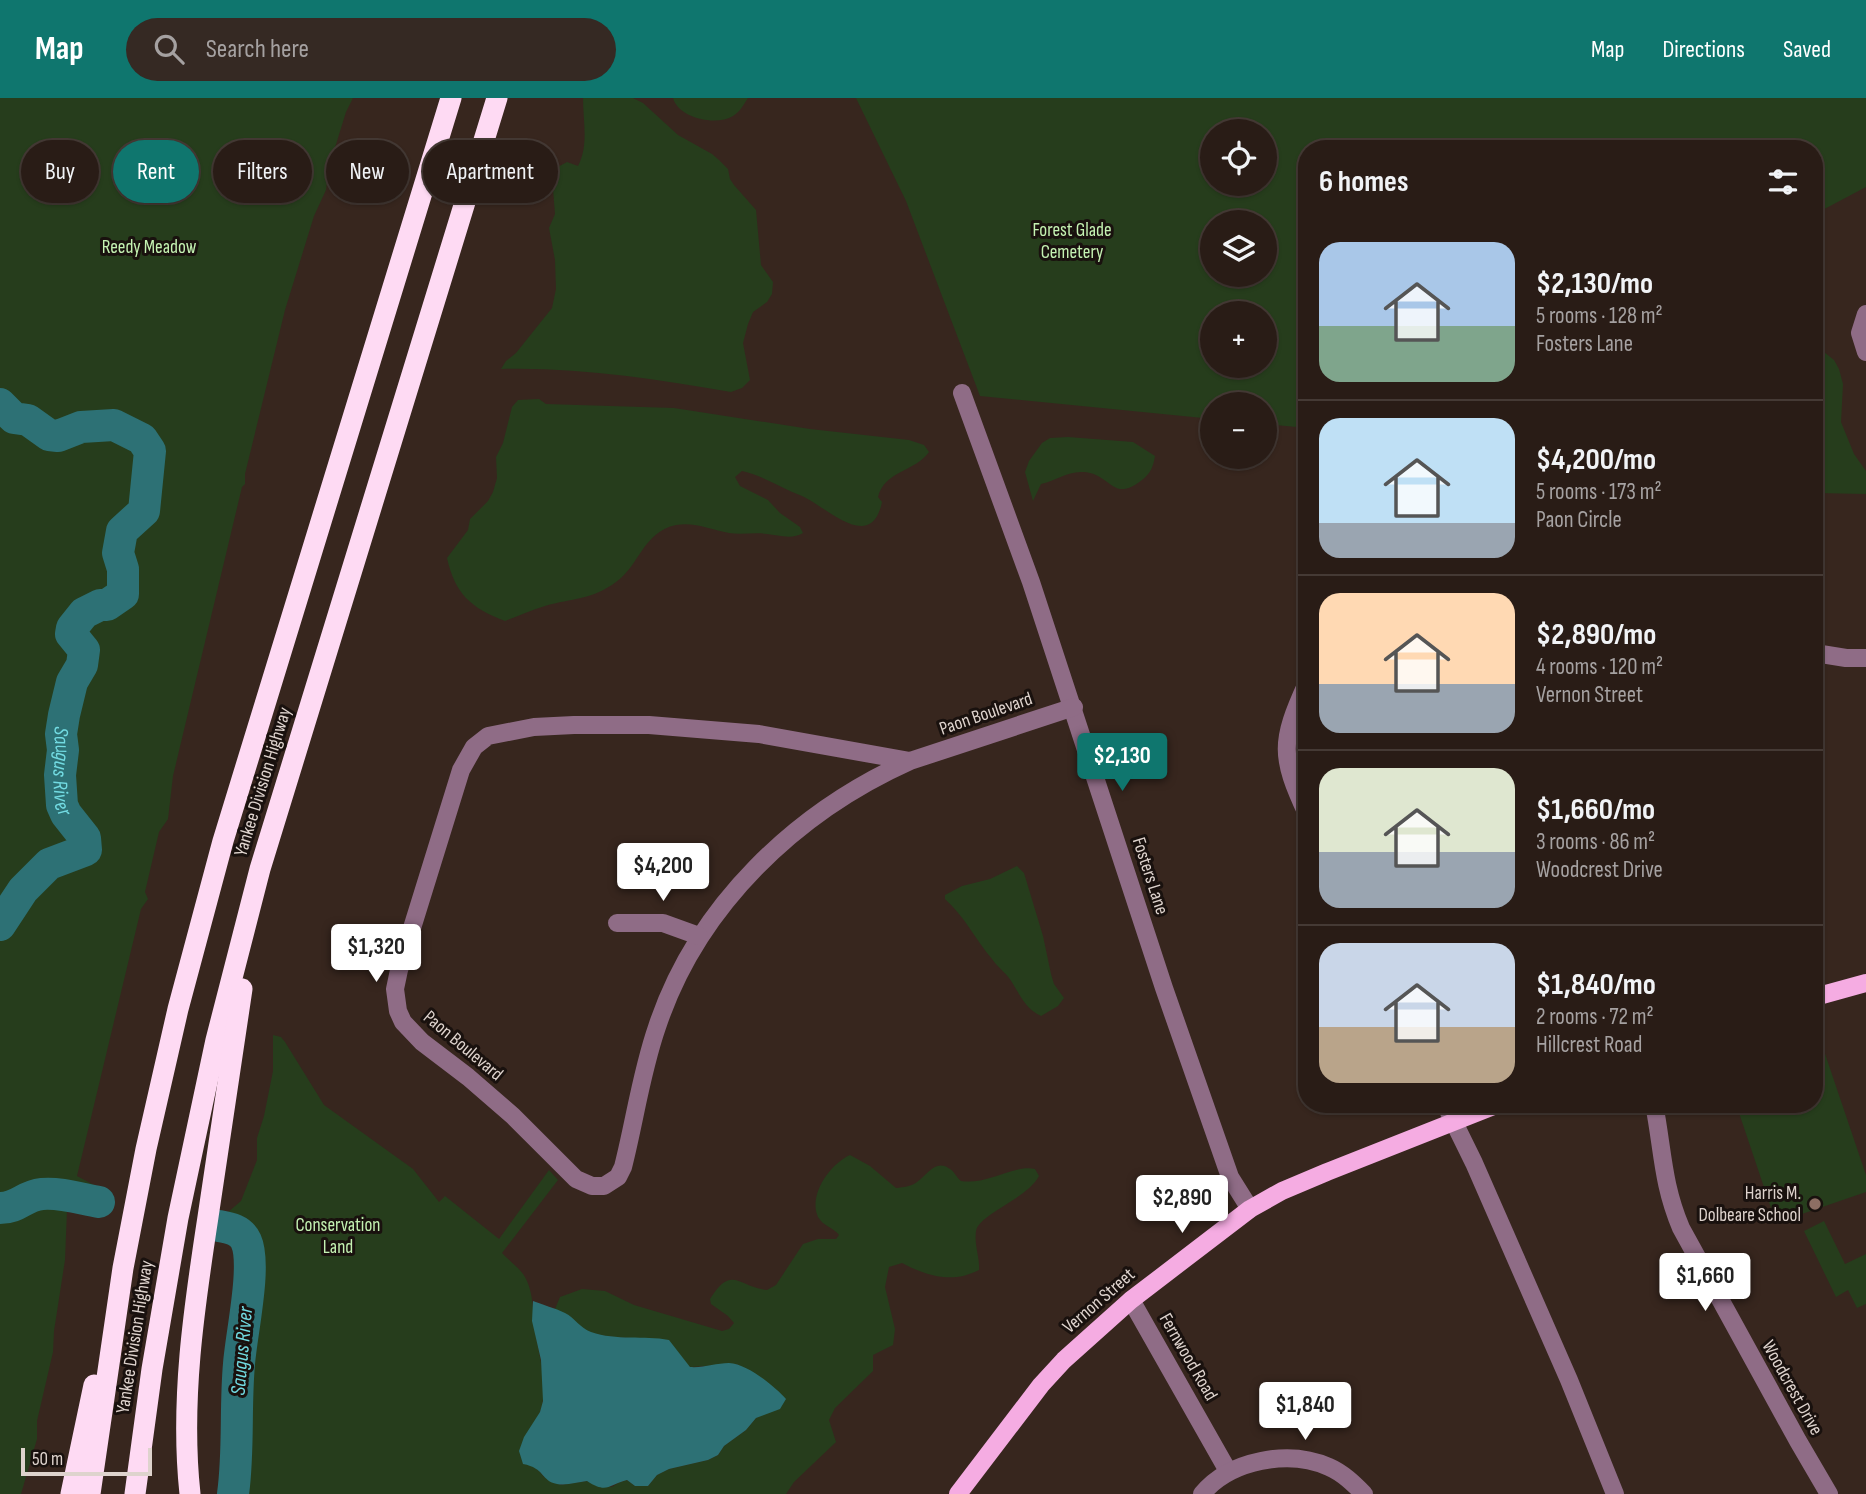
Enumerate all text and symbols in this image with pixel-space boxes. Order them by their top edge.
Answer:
search box [126,18,616,81]
text: Map [35,29,84,69]
icon: search [150,30,188,68]
text: Search here [206,34,309,65]
text: Map [1591,35,1624,64]
text: Directions [1662,35,1745,64]
text: Saved [1783,35,1831,64]
map controls [1200,119,1277,469]
button: locate [1200,119,1277,196]
chip: Buy [21,140,99,203]
chip: Rent [113,140,199,203]
chip: Filters [213,140,312,203]
chip: New [326,140,409,203]
chip: Apartment [423,140,558,203]
icon: filters [1764,163,1802,201]
text: 6 homes [1319,164,1408,200]
button: layers [1200,210,1277,287]
park label: Forest Glade Cemetery [1032,219,1112,264]
park label: Reedy Meadow [102,236,197,259]
text: $2,130/mo [1536,266,1653,302]
icon: home [1375,270,1459,354]
button: + [1200,301,1277,378]
text: 5 rooms · 128 m² [1536,302,1663,330]
text: Fosters Lane [1536,330,1633,358]
button: − [1200,392,1277,469]
text: $4,200/mo [1536,442,1656,478]
icon: home [1375,446,1459,530]
text: 5 rooms · 173 m² [1536,478,1662,506]
text: Paon Circle [1536,506,1622,534]
text: $2,890/mo [1536,617,1656,653]
icon: home [1375,621,1459,705]
text: 4 rooms · 120 m² [1536,653,1663,681]
text: Vernon Street [1536,681,1643,709]
street label: Paon Boulevard [936,687,1036,741]
street label: Yankee Division Highway [229,704,297,859]
water label: Saugus River [47,725,78,821]
pin: $2,130 [1065,734,1179,793]
text: $2,130 [1093,742,1151,770]
text: $1,660/mo [1536,792,1655,828]
icon: home [1375,796,1459,880]
text: 3 rooms · 86 m² [1536,828,1655,856]
street label: Fosters Lane [1127,834,1173,918]
pin: $4,200 [606,844,720,903]
text: $4,200 [633,852,693,880]
text: Woodcrest Drive [1536,856,1663,884]
pin: $1,320 [319,924,433,984]
text: $1,320 [347,933,405,961]
text: $1,840/mo [1536,967,1656,1003]
icon: home [1375,971,1459,1055]
text: 2 rooms · 72 m² [1536,1003,1654,1031]
street label: Paon Boulevard [418,1006,508,1086]
text: Hillcrest Road [1536,1031,1642,1059]
pin: $2,890 [1125,1176,1239,1235]
place label: Harris M. Dolbeare School [1698,1182,1801,1227]
text: $2,890 [1152,1184,1212,1212]
marker: Harris M. Dolbeare School [1807,1196,1823,1212]
park label: Conservation Land [296,1214,380,1259]
pin: $1,660 [1648,1254,1762,1313]
street label: Yankee Division Highway [112,1258,159,1415]
text: $1,660 [1675,1262,1735,1290]
street label: Vernon Street [1058,1263,1140,1339]
water label: Saugus River [226,1305,258,1396]
street label: Fernwood Road [1154,1309,1222,1405]
street label: Woodcrest Drive [1757,1337,1827,1439]
pin: $1,840 [1248,1382,1362,1442]
text: $1,840 [1275,1391,1335,1419]
scale bar [21,1445,152,1477]
text: 50 m [32,1448,63,1471]

